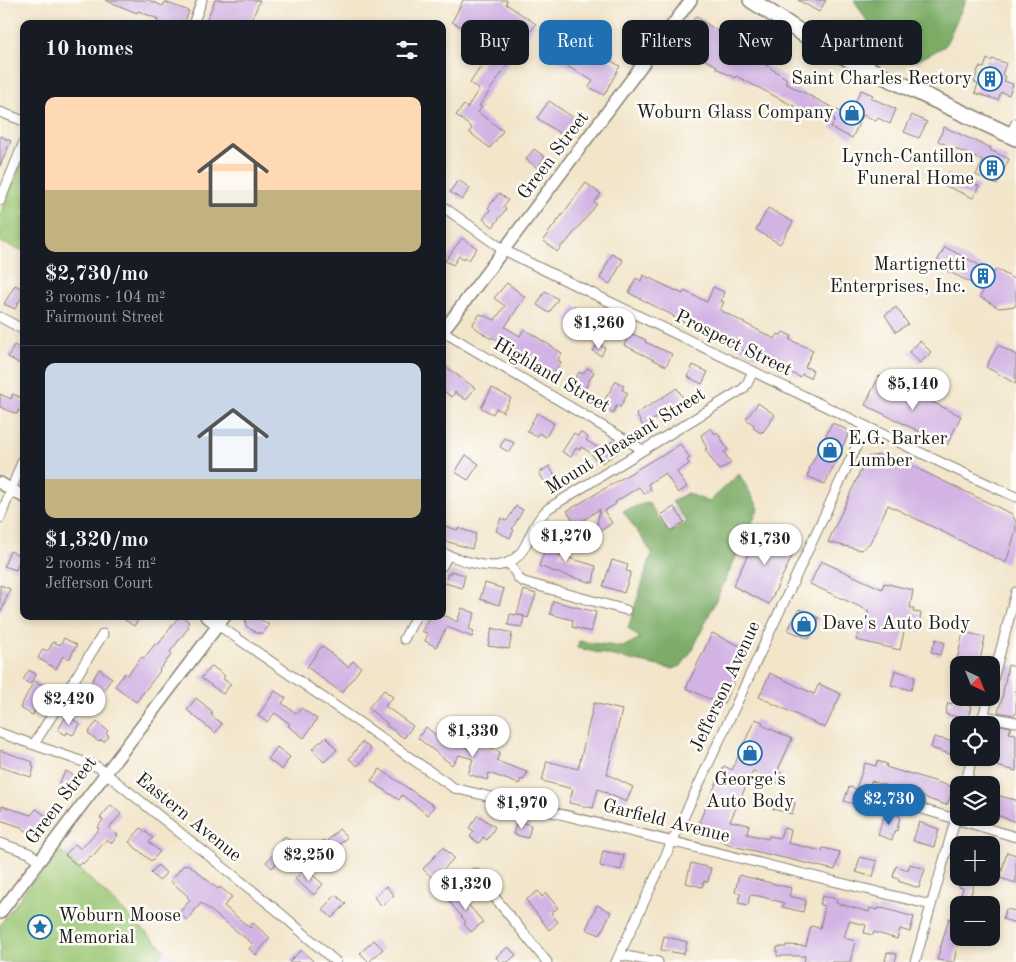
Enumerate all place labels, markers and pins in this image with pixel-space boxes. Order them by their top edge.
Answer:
building icon: Saint Charles Rectory [977,66,1003,92]
place label: Saint Charles Rectory [791,70,972,89]
shop icon: Woburn Glass Company [839,100,865,126]
place label: Woburn Glass Company [636,104,834,123]
place label: Lynch-Cantillon Funeral Home [841,148,974,189]
building icon: Lynch-Cantillon Funeral Home [979,155,1005,181]
place label: Martignetti Enterprises, Inc. [829,256,966,297]
building icon: Martignetti Enterprises, Inc. [970,263,996,289]
pin: $1,260 [558,308,640,350]
pin: $5,140 [872,368,954,411]
place label: E.G. Barker Lumber [848,430,948,471]
shop icon: E.G. Barker Lumber [817,437,843,463]
pin: $1,270 [525,520,607,563]
pin: $1,730 [724,524,806,566]
shop icon: Dave's Auto Body [791,611,817,637]
place label: Dave's Auto Body [822,615,970,634]
pin: $2,420 [28,684,110,726]
pin: $1,330 [432,716,514,758]
shop icon: George's Auto Body [737,740,763,766]
place label: George's Auto Body [706,771,794,812]
pin: $2,730 [848,784,930,826]
pin: $1,970 [481,788,563,830]
pin: $2,250 [268,840,350,882]
pin: $1,320 [425,868,507,911]
place label: Woburn Moose Memorial [58,907,181,948]
place icon: Woburn Moose Memorial [27,914,53,940]

